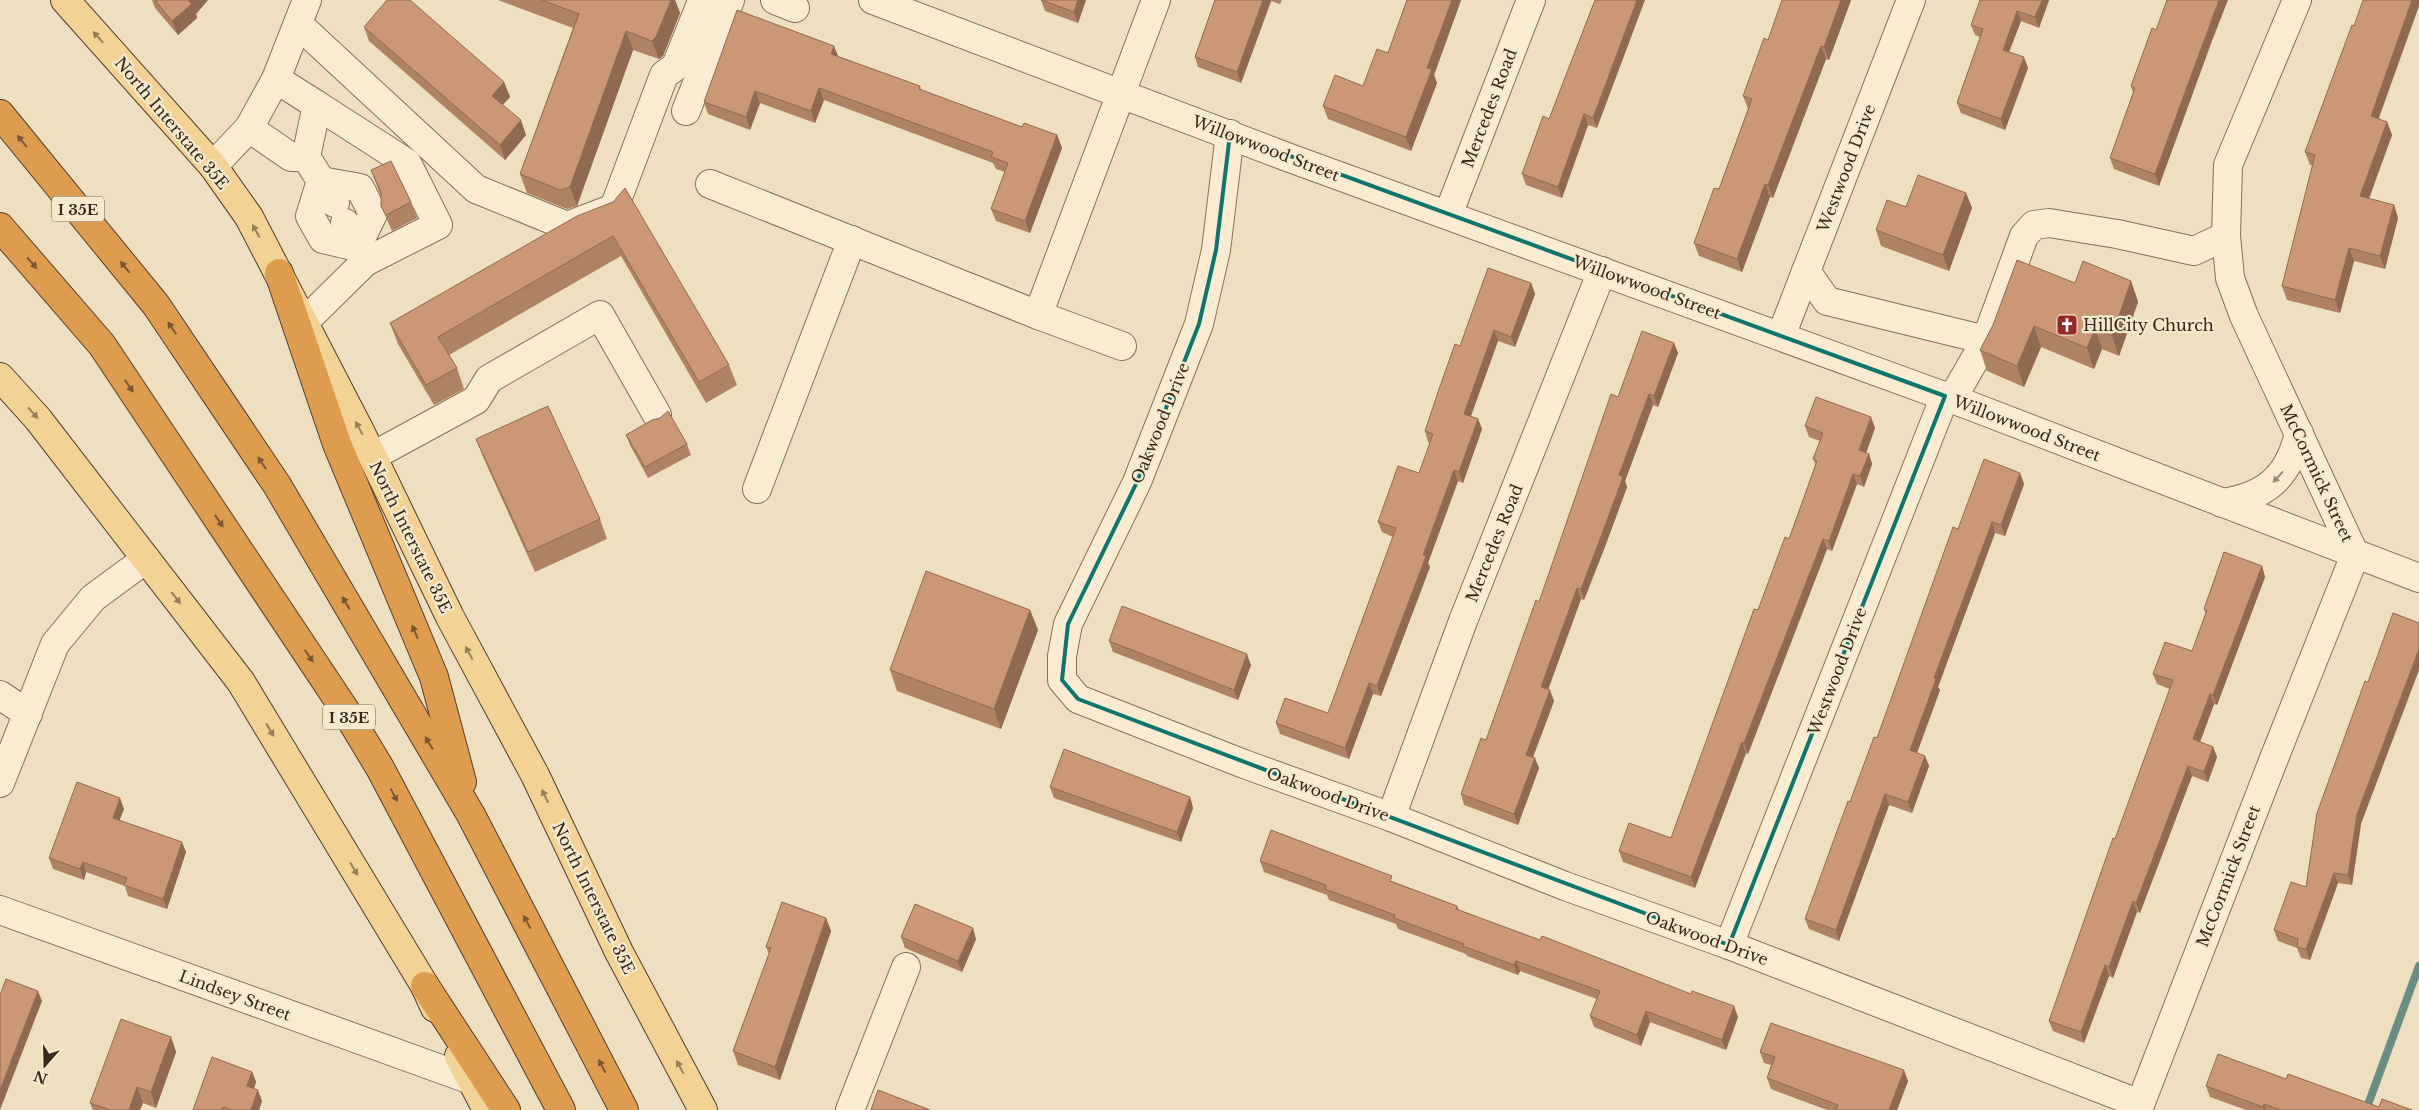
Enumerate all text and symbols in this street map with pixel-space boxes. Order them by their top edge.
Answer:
one-way arrow [92,32,104,44]
street label: Mercedes Road [1457,46,1521,170]
street label: North Interstate 35E [111,53,233,193]
street label: Westwood Drive [1812,101,1880,236]
street label: Willowwood Street [1189,110,1342,185]
one-way arrow [17,135,28,148]
road number: I 35E [52,196,104,222]
one-way arrow [252,223,260,238]
street label: Willowwood Street [1569,251,1724,323]
one-way arrow [26,257,38,269]
one-way arrow [120,261,131,274]
church icon: HillCity Church [2055,313,2079,337]
place label: HillCity Church [2083,315,2214,335]
one-way arrow [167,322,177,335]
street label: Oakwood Drive [1127,359,1193,487]
one-way arrow [124,379,134,392]
street label: Willowwood Street [1950,390,2103,465]
street label: McCormick Street [2276,401,2358,545]
one-way arrow [27,407,39,419]
one-way arrow [355,421,363,436]
one-way arrow [257,457,267,470]
street label: North Interstate 35E [365,458,457,616]
one-way arrow [2272,470,2284,482]
street label: Mercedes Road [1461,481,1527,605]
one-way arrow [215,514,224,528]
one-way arrow [171,591,182,604]
one-way arrow [342,595,350,610]
street label: Westwood Drive [1803,604,1871,739]
one-way arrow [411,625,419,639]
one-way arrow [465,645,473,660]
one-way arrow [305,649,314,663]
road number: I 35E [323,704,375,730]
one-way arrow [266,724,275,737]
one-way arrow [424,736,433,749]
street label: Oakwood Drive [1264,763,1392,825]
one-way arrow [390,788,398,802]
one-way arrow [541,789,549,803]
street label: McCormick Street [2192,802,2264,950]
street label: North Interstate 35E [548,819,640,977]
one-way arrow [350,863,359,876]
street label: Oakwood Drive [1643,907,1771,969]
one-way arrow [523,915,531,929]
street label: Lindsey Street [176,965,294,1025]
north arrow [20,1040,70,1090]
one-way arrow [598,1059,606,1074]
one-way arrow [676,1060,684,1074]
text: N [31,1067,50,1088]

